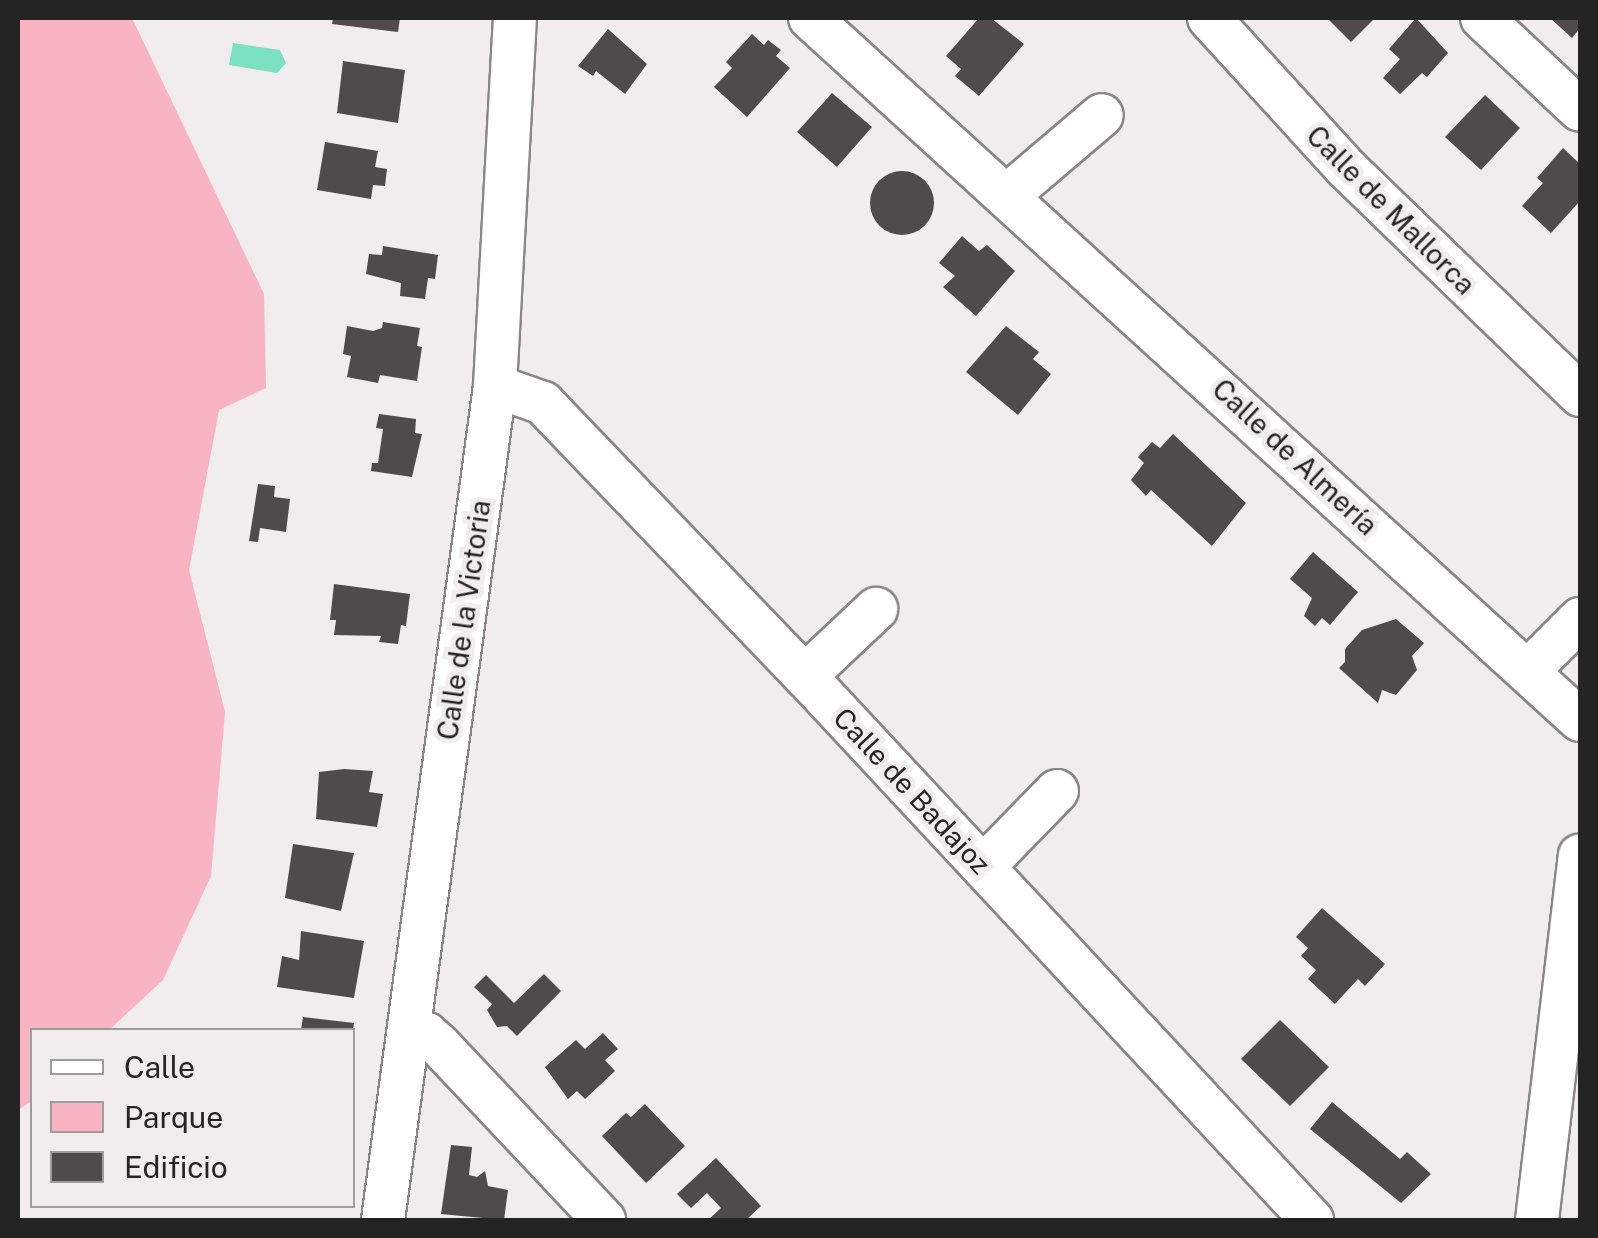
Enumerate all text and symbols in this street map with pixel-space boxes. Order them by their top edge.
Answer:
street label: Calle de Mallorca [1299,118,1483,302]
street label: Calle de Almería [1205,372,1385,542]
street label: Calle de la Victoria [430,497,498,743]
street label: Calle de Badajoz [826,701,998,881]
legend [30,1028,355,1208]
text: Calle [124,1049,195,1085]
text: Parque [124,1099,223,1135]
text: Edificio [124,1149,228,1185]

